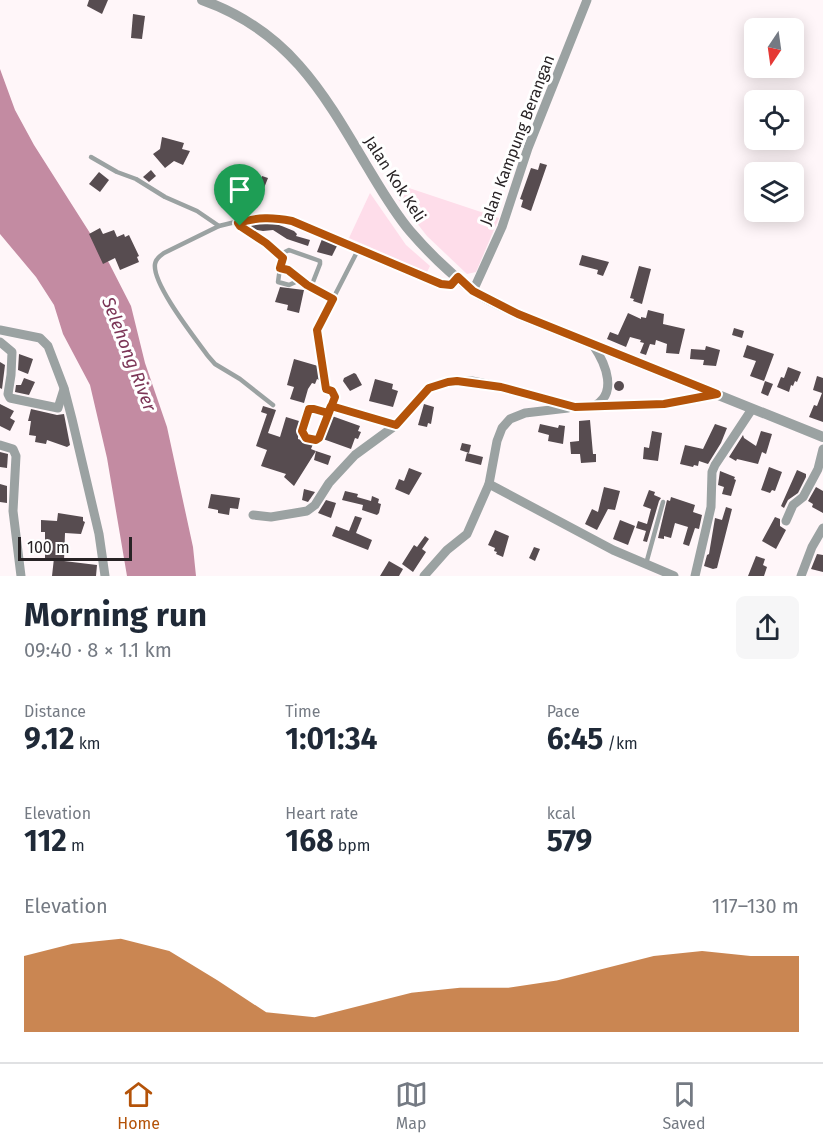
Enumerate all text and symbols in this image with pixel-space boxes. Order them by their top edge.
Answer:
north arrow [744,18,804,78]
map controls [744,18,804,222]
street label: Jalan Kampung Berangan [476,52,558,228]
button: locate [744,90,804,150]
street label: Jalan Kok Keli [360,133,430,225]
button: layers [744,162,804,222]
pin [214,164,265,226]
icon: arrive [223,173,256,206]
water label: Selehong River [97,293,161,415]
scale bar [18,534,132,562]
text: 100 m [27,538,70,557]
text: Morning run [24,595,207,635]
button: share [736,596,799,659]
text: 09:40 · 8 × 1.1 km [24,638,172,662]
text: Distance [24,702,86,721]
text: Time [285,702,321,721]
text: Pace [547,702,580,721]
text: 9.12 [24,721,74,757]
text: 1:01:34 [285,721,377,757]
text: 6:45 [547,721,603,757]
text: km [74,734,101,753]
text: /km [603,734,638,753]
text: Elevation [24,804,91,823]
text: Heart rate [285,804,358,823]
text: kcal [547,804,575,823]
text: 112 [24,823,67,859]
text: 168 [285,823,334,859]
text: 579 [547,823,592,859]
text: m [67,836,85,855]
text: bpm [334,836,371,855]
text: Elevation [24,894,108,918]
text: 117–130 m [712,894,799,918]
tab: Home [117,1078,160,1133]
tab: Map [395,1078,428,1133]
tab: Saved [662,1078,706,1133]

